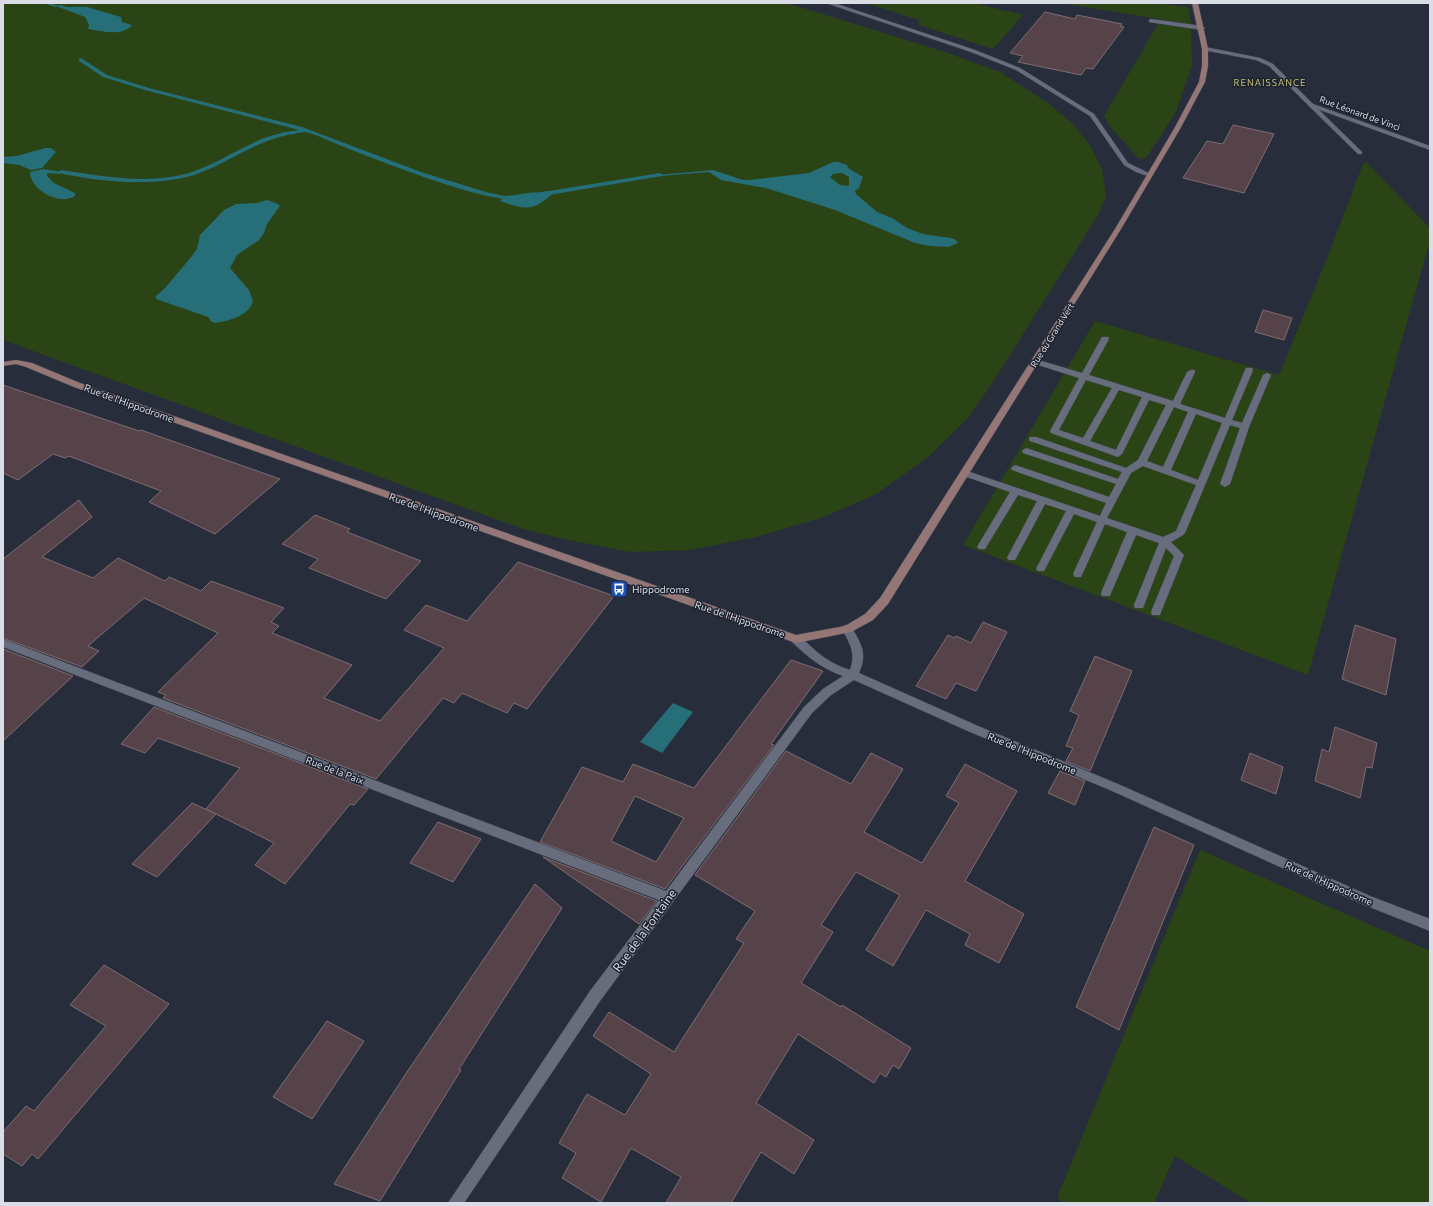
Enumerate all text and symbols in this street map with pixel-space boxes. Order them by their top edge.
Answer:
district label: RENAISSANCE [1234,77,1306,88]
street label: Rue Léonard de Vinci [1318,93,1402,133]
street label: Rue du Grand Vert [1028,300,1076,369]
street label: Rue de l'Hippodrome [83,381,175,425]
street label: Rue de l'Hippodrome [388,490,480,534]
bus stop icon: Hippodrome [609,579,629,599]
place label: Hippodrome [632,583,689,595]
street label: Rue de l'Hippodrome [693,598,787,640]
street label: Rue de l'Hippodrome [986,730,1078,776]
street label: Rue de la Paix [304,753,366,787]
street label: Rue de l'Hippodrome [1283,858,1375,908]
street label: Rue de la Fontaine [609,886,679,974]

